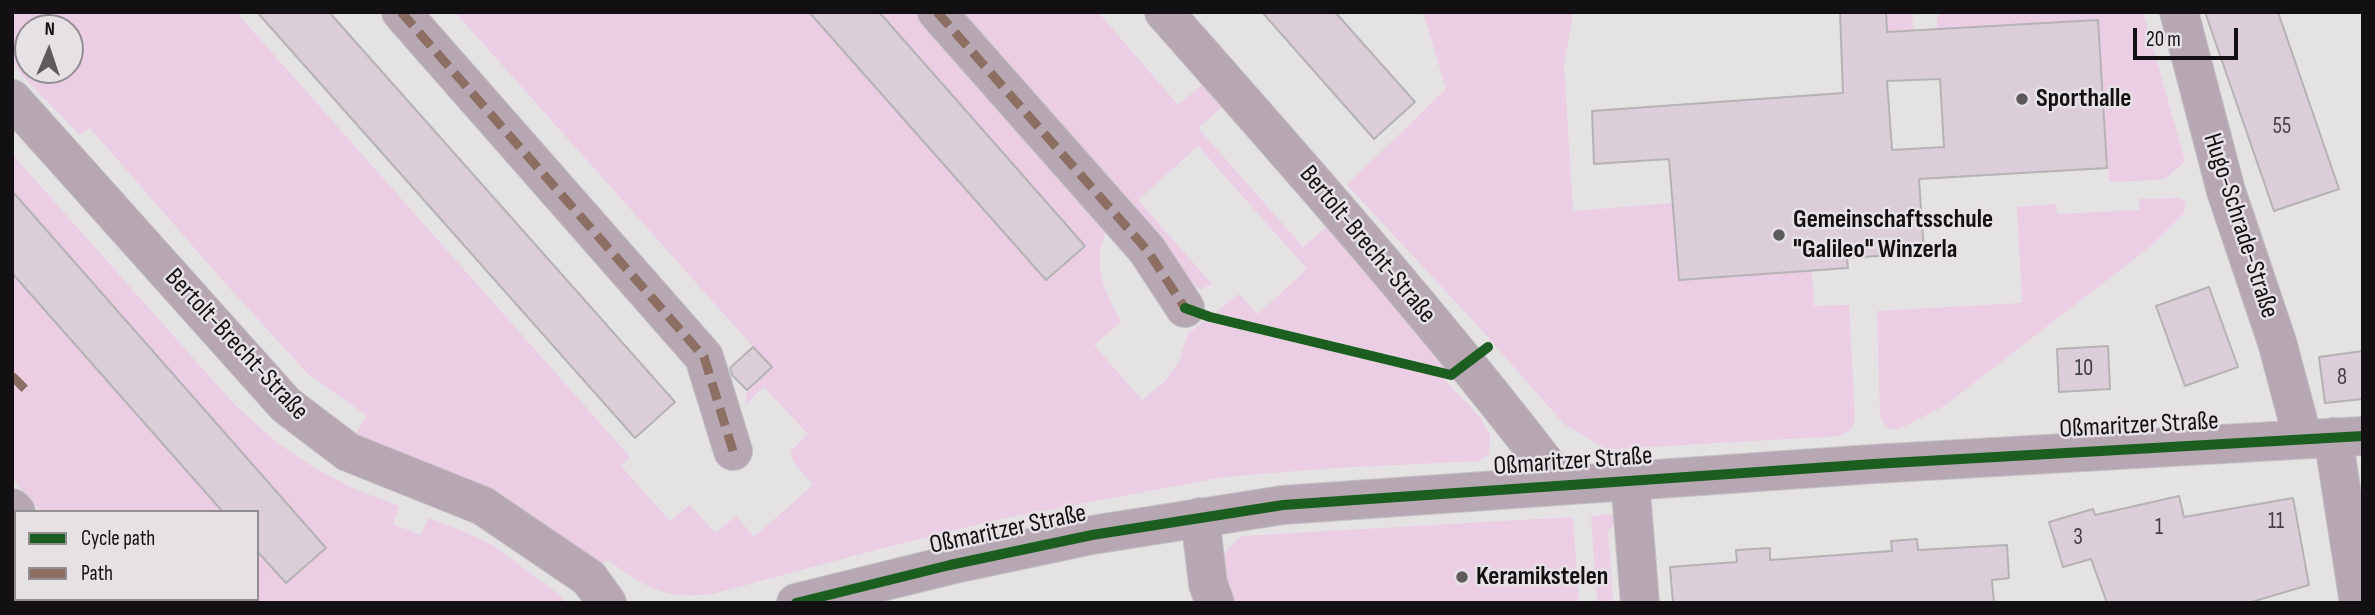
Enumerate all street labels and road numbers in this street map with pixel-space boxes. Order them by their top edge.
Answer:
street label: Hugo-Schrade-Straße [2195,130,2285,322]
street label: Bertolt-Brecht-Straße [1292,160,1442,330]
street label: Bertolt-Brecht-Straße [158,263,314,427]
street label: Oßmaritzer Straße [2059,406,2219,446]
street label: Oßmaritzer Straße [1492,441,1654,483]
street label: Oßmaritzer Straße [927,498,1089,562]

